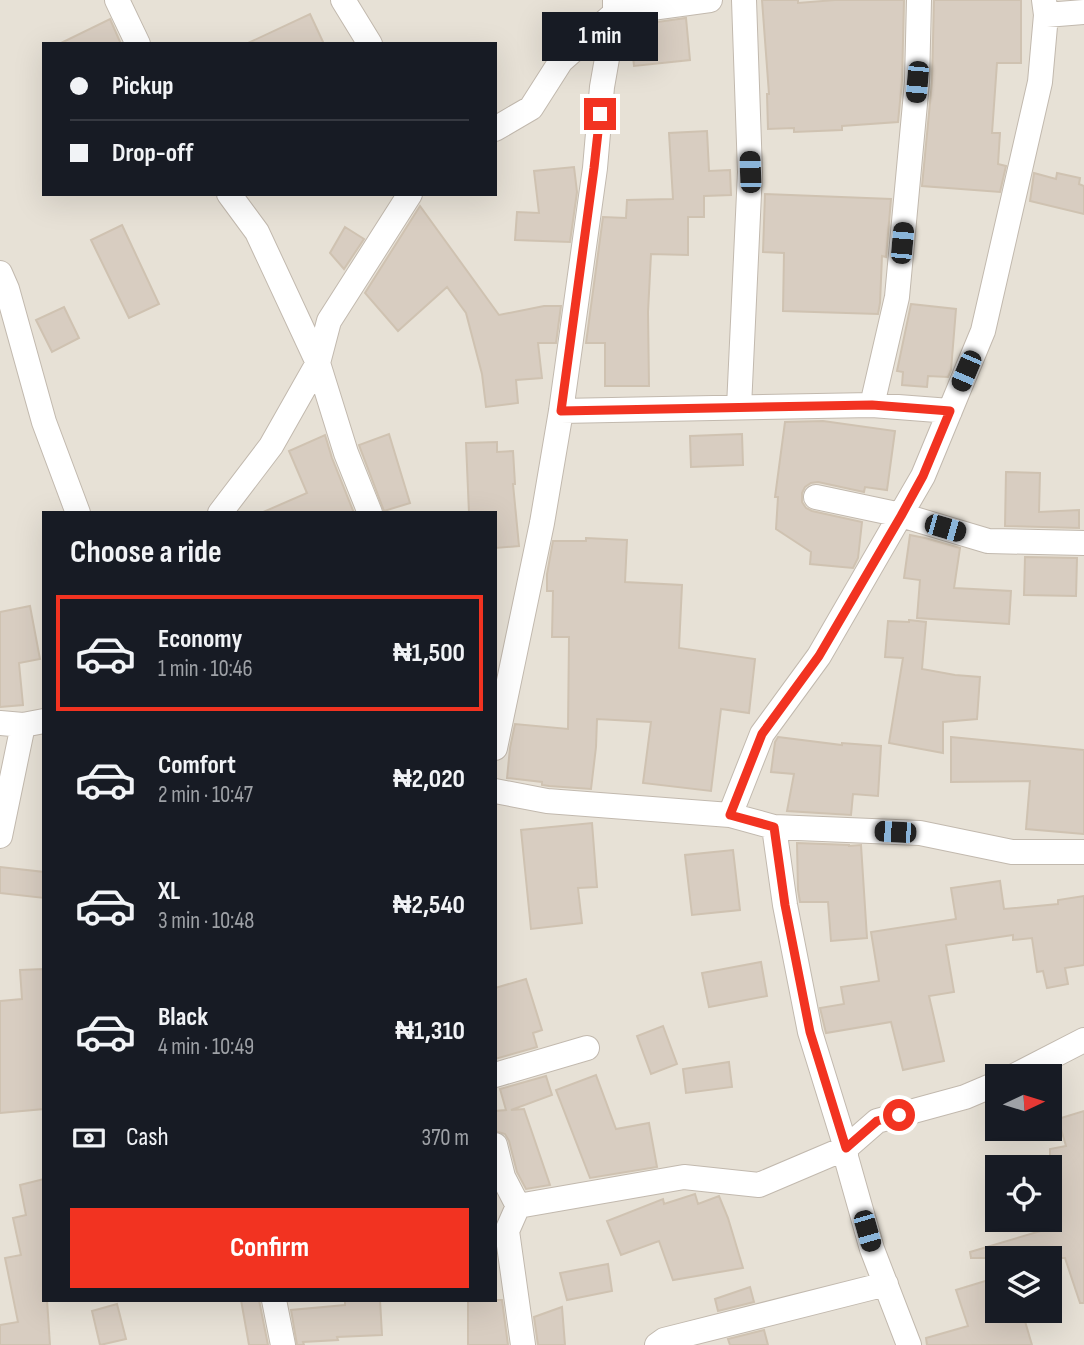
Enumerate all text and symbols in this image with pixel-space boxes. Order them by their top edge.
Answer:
callout: 1 min [542,12,658,61]
text: 1 min [579,22,621,50]
car [905,60,930,104]
text: Pickup [112,71,174,102]
route end [584,98,616,130]
text: Drop-off [112,138,193,169]
car [739,151,762,193]
car [890,221,915,265]
car [949,348,984,394]
car [922,512,969,544]
text: Choose a ride [70,533,222,572]
icon: car [74,622,137,685]
text: Economy [158,624,242,655]
text: ₦1,500 [393,638,465,669]
text: 1 min · 10:46 [158,655,253,683]
icon: car [74,748,137,811]
text: Comfort [158,750,236,781]
text: ₦2,020 [393,764,465,795]
text: 2 min · 10:47 [158,781,253,809]
car [874,820,917,844]
icon: car [74,874,137,937]
text: XL [158,876,180,907]
text: ₦2,540 [393,890,465,921]
text: 3 min · 10:48 [158,907,254,935]
icon: car [74,1000,137,1063]
text: Black [158,1002,208,1033]
text: ₦1,310 [395,1016,465,1047]
text: 4 min · 10:49 [158,1033,254,1061]
north arrow [985,1064,1062,1141]
map controls [985,1064,1062,1323]
route start [883,1099,915,1131]
icon: cash [70,1119,108,1157]
text: Cash [126,1122,169,1153]
text: 370 m [422,1124,469,1152]
button: locate [985,1155,1062,1232]
button: Confirm [70,1208,469,1288]
car [852,1208,883,1254]
button: layers [985,1246,1062,1323]

